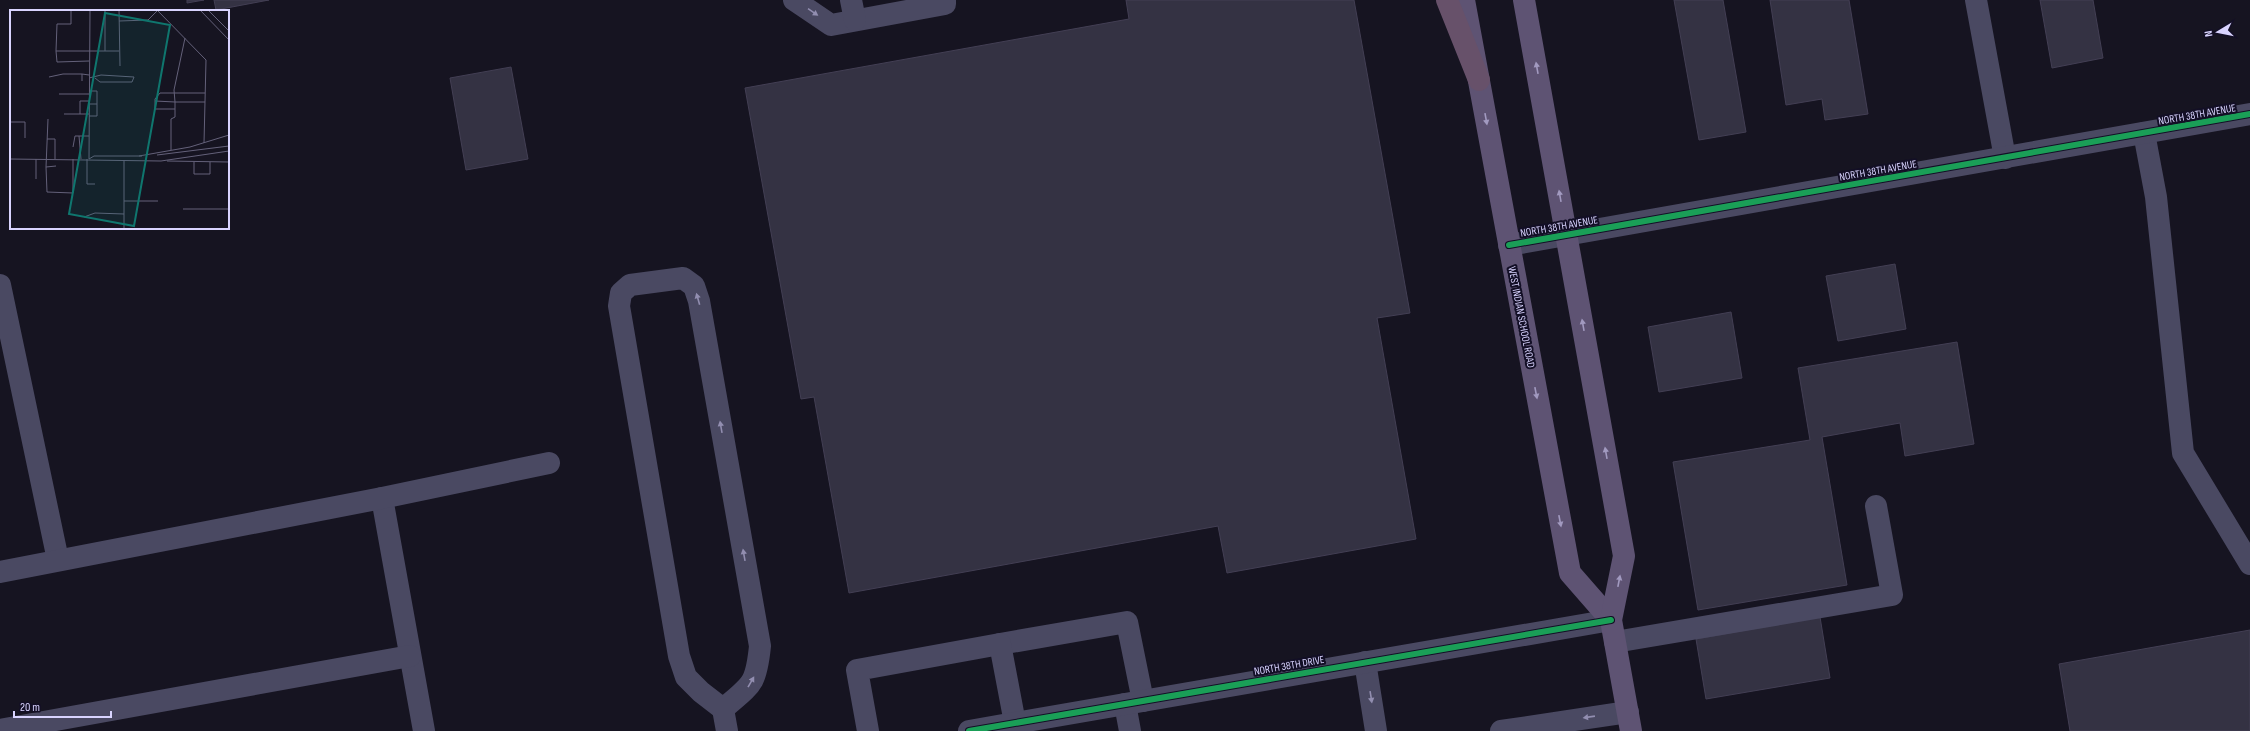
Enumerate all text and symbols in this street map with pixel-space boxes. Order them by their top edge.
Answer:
one-way arrow [807,8,818,16]
inset map [10,10,229,229]
north arrow [2198,12,2238,52]
text: N [2202,30,2216,38]
one-way arrow [1533,62,1539,75]
street label: NORTH 38TH AVENUE [2157,101,2237,128]
one-way arrow [1483,113,1489,125]
street label: NORTH 38TH AVENUE [1838,157,1918,184]
one-way arrow [1557,190,1563,202]
street label: NORTH 38TH AVENUE [1519,213,1599,240]
street label: WEST INDIAN SCHOOL ROAD [1505,265,1538,369]
one-way arrow [695,293,701,305]
one-way arrow [1580,319,1586,332]
one-way arrow [1534,387,1540,400]
one-way arrow [718,421,724,433]
one-way arrow [1603,447,1609,460]
one-way arrow [1558,515,1564,527]
one-way arrow [740,549,746,561]
one-way arrow [1616,575,1622,588]
street label: NORTH 38TH DRIVE [1253,653,1325,678]
one-way arrow [748,676,755,688]
one-way arrow [1368,690,1374,703]
scale bar [14,693,111,719]
text: 20 m [20,700,40,715]
one-way arrow [1583,714,1595,720]

